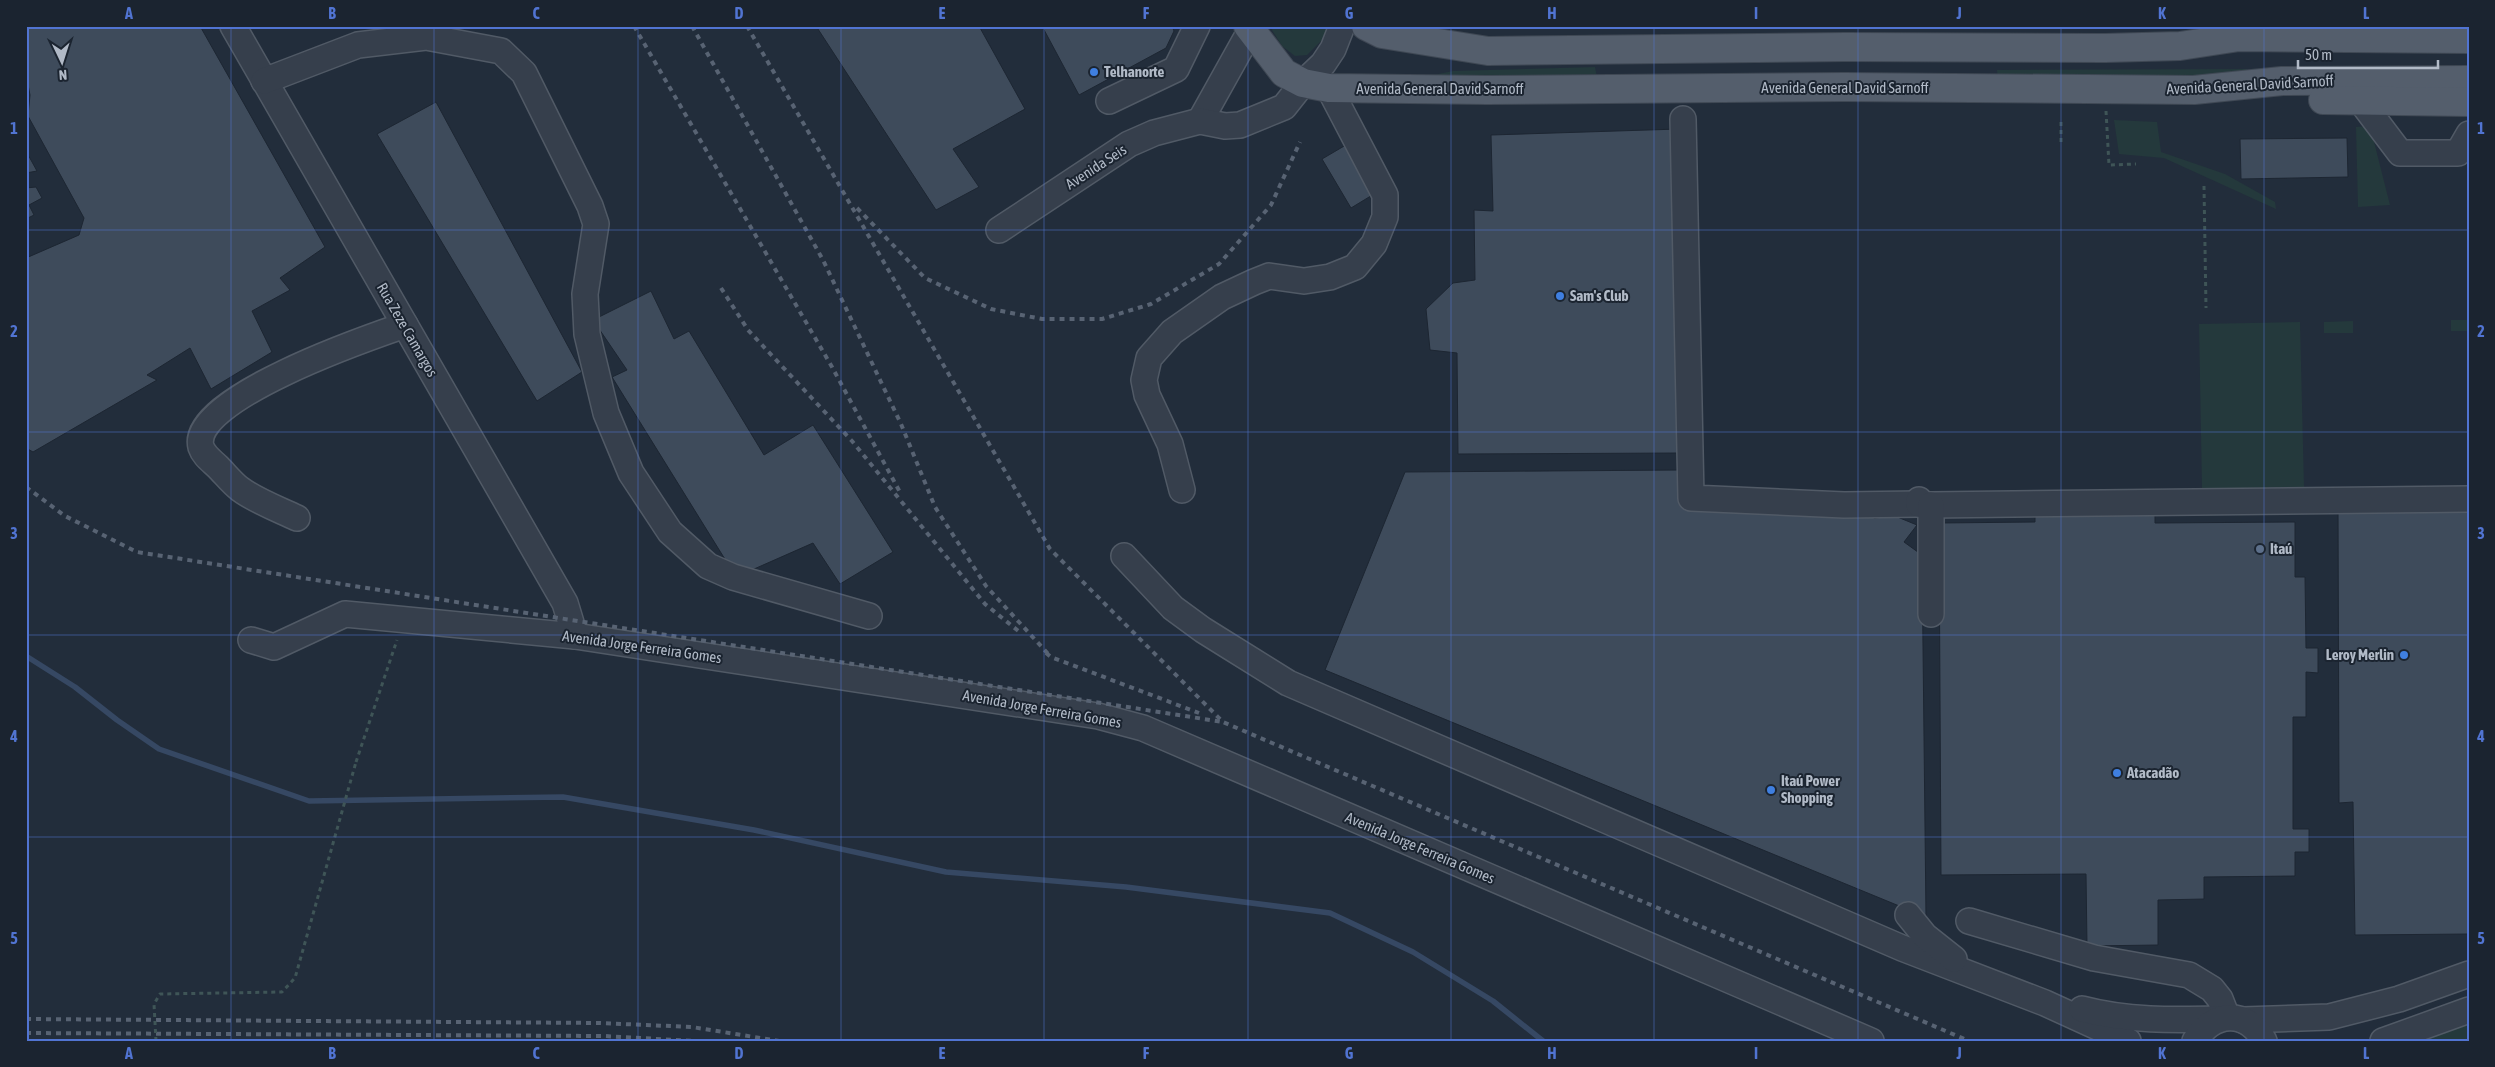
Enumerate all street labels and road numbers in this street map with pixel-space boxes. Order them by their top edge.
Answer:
street label: Avenida General David Sarnoff [2166,72,2334,97]
street label: Avenida General David Sarnoff [1761,79,1929,96]
street label: Avenida General David Sarnoff [1356,80,1524,97]
street label: Avenida Seis [1062,141,1129,192]
street label: Rua Zeze Camargos [374,280,441,380]
street label: Avenida Jorge Ferreira Gomes [561,627,723,666]
street label: Avenida Jorge Ferreira Gomes [962,686,1123,731]
street label: Avenida Jorge Ferreira Gomes [1343,808,1497,887]

